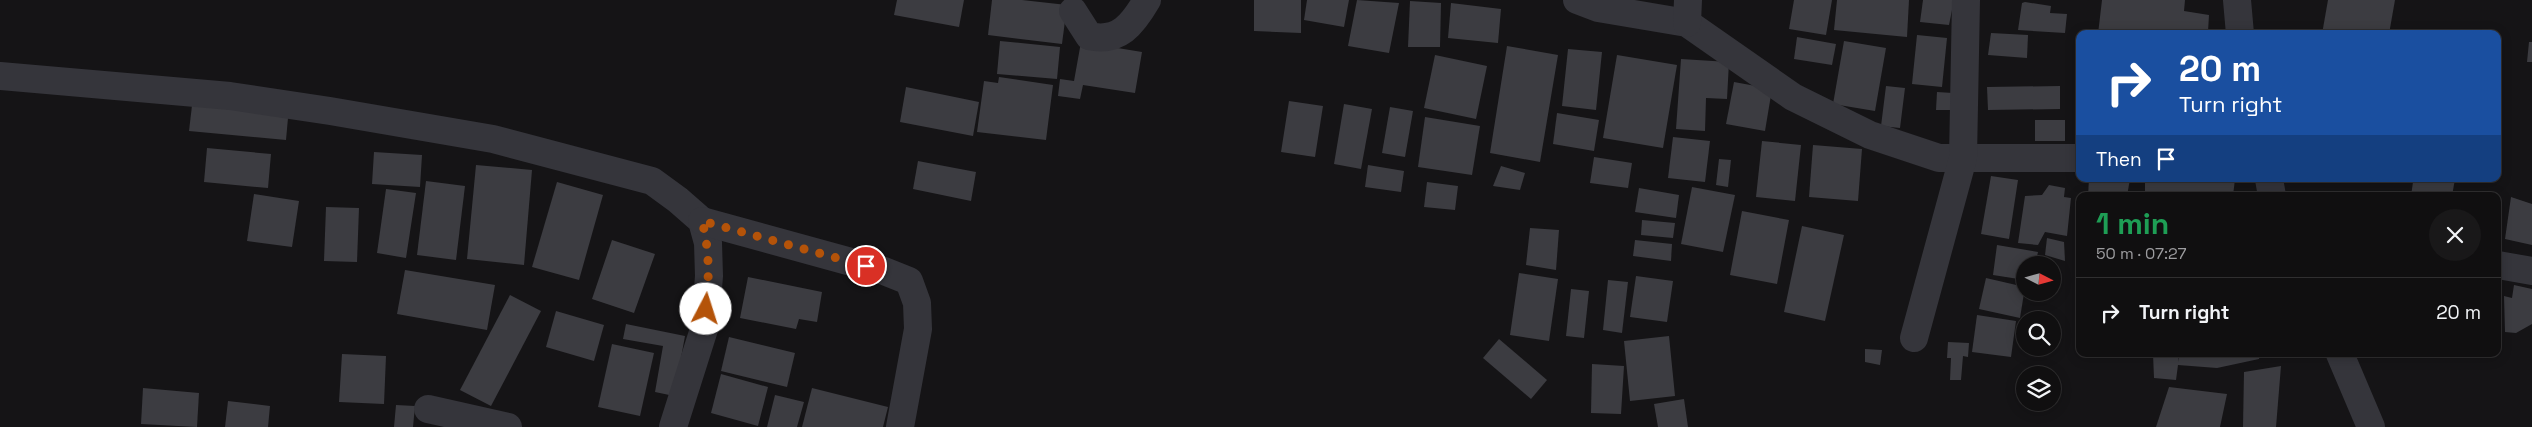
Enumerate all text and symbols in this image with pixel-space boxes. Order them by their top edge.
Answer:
text: 20 m [2179,47,2261,91]
icon: right [2096,50,2161,115]
text: Turn right [2179,90,2282,118]
icon: arrive [2152,145,2180,173]
text: Then [2096,147,2142,172]
text: 1 min [2096,204,2169,243]
button: close [2429,209,2481,261]
text: 50 m · 07:27 [2096,243,2187,264]
pin [845,245,887,287]
icon: arrive [852,252,880,280]
north arrow [2016,256,2061,301]
map controls [2016,256,2061,411]
position arrow [679,282,731,334]
icon: right [2096,299,2124,327]
text: Turn right [2139,300,2229,325]
text: 20 m [2436,300,2481,325]
button: search [2016,311,2061,356]
button: layers [2016,366,2061,411]

